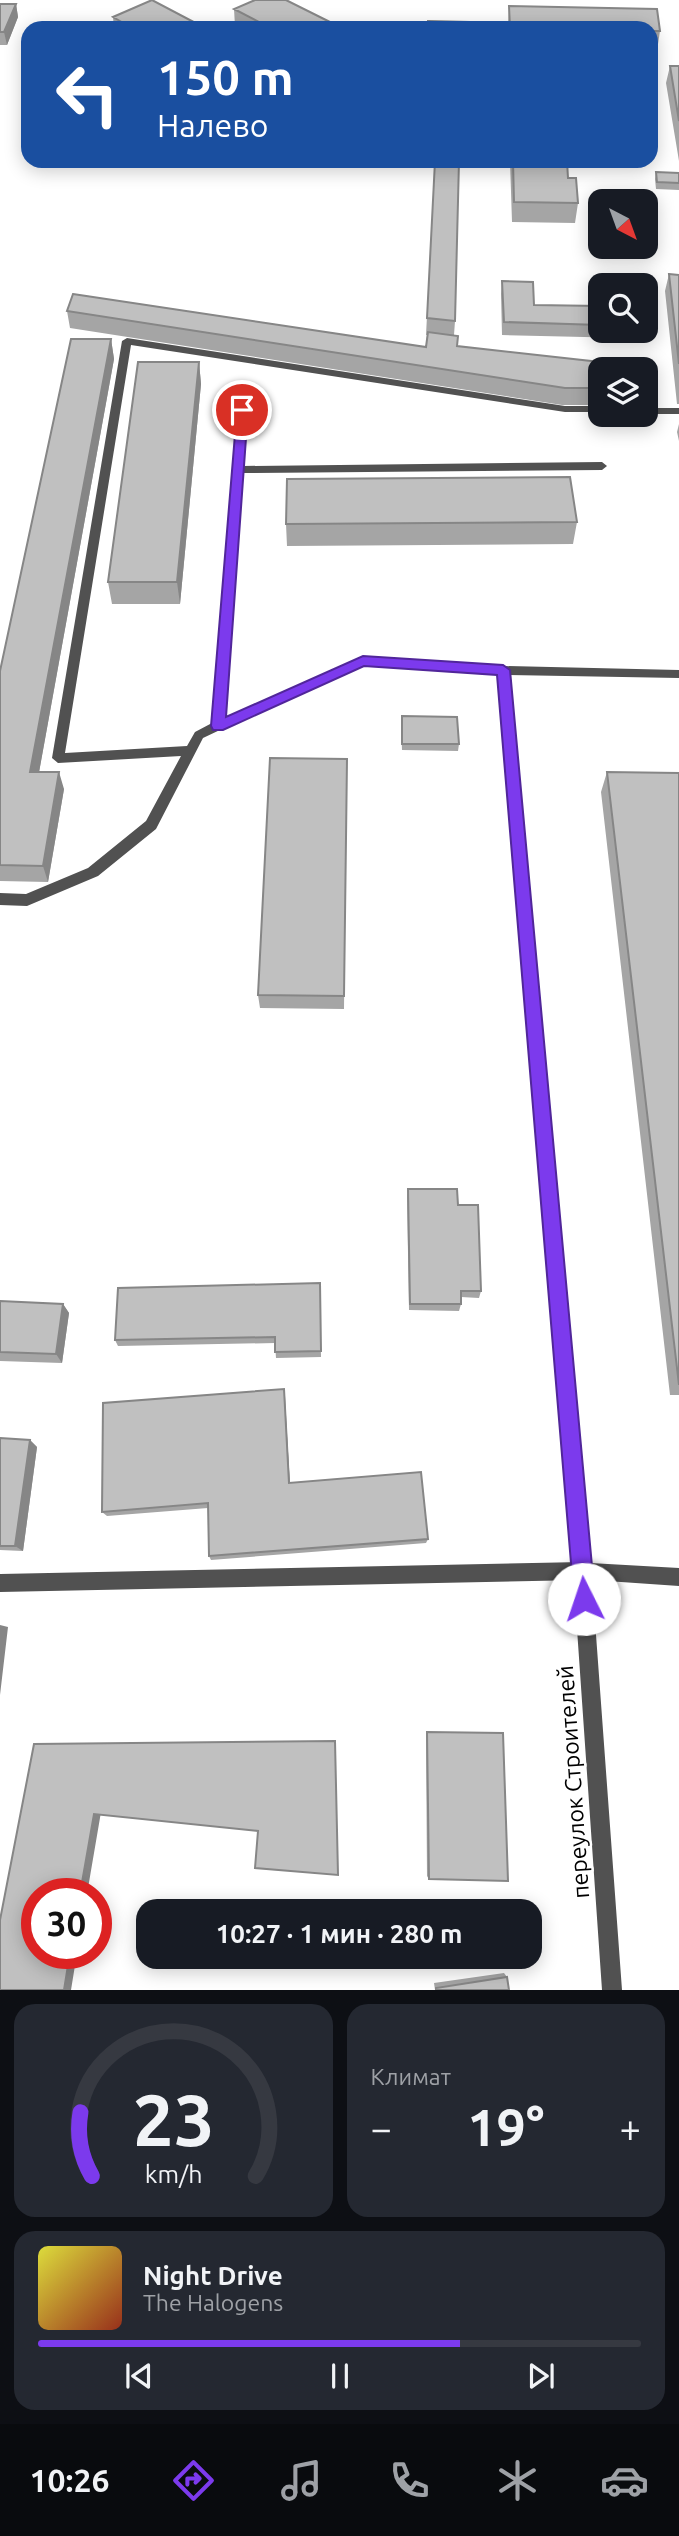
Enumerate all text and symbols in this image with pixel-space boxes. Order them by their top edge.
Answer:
icon: left [42,49,133,140]
text: 150 m [157,49,294,104]
text: Налево [157,107,269,143]
north arrow [588,189,658,259]
map controls [588,189,658,427]
button: search [588,273,658,343]
button: layers [588,357,658,427]
pin [212,380,272,440]
icon: arrive [223,391,261,429]
position arrow [547,1562,621,1636]
street label: переулок Строителей [552,1665,593,1900]
speed limit sign: 30 [21,1878,112,1969]
text: 10:27 · 1 мин · 280 m [216,1919,462,1948]
text: Климат [371,2064,451,2089]
text: 23 [132,2079,214,2161]
text: 19° [467,2098,544,2156]
text: − [371,2107,392,2149]
text: + [620,2107,641,2149]
text: km/h [144,2160,202,2188]
text: Night Drive [143,2261,283,2290]
text: The Halogens [143,2290,283,2315]
icon: previous [120,2357,158,2395]
icon: pause [321,2357,359,2395]
icon: next [522,2357,560,2395]
icon: directions [169,2456,218,2505]
icon: music [277,2456,326,2505]
icon: phone [385,2456,434,2505]
icon: climate [493,2456,542,2505]
icon: car [600,2456,649,2505]
text: 10:26 [29,2462,110,2498]

